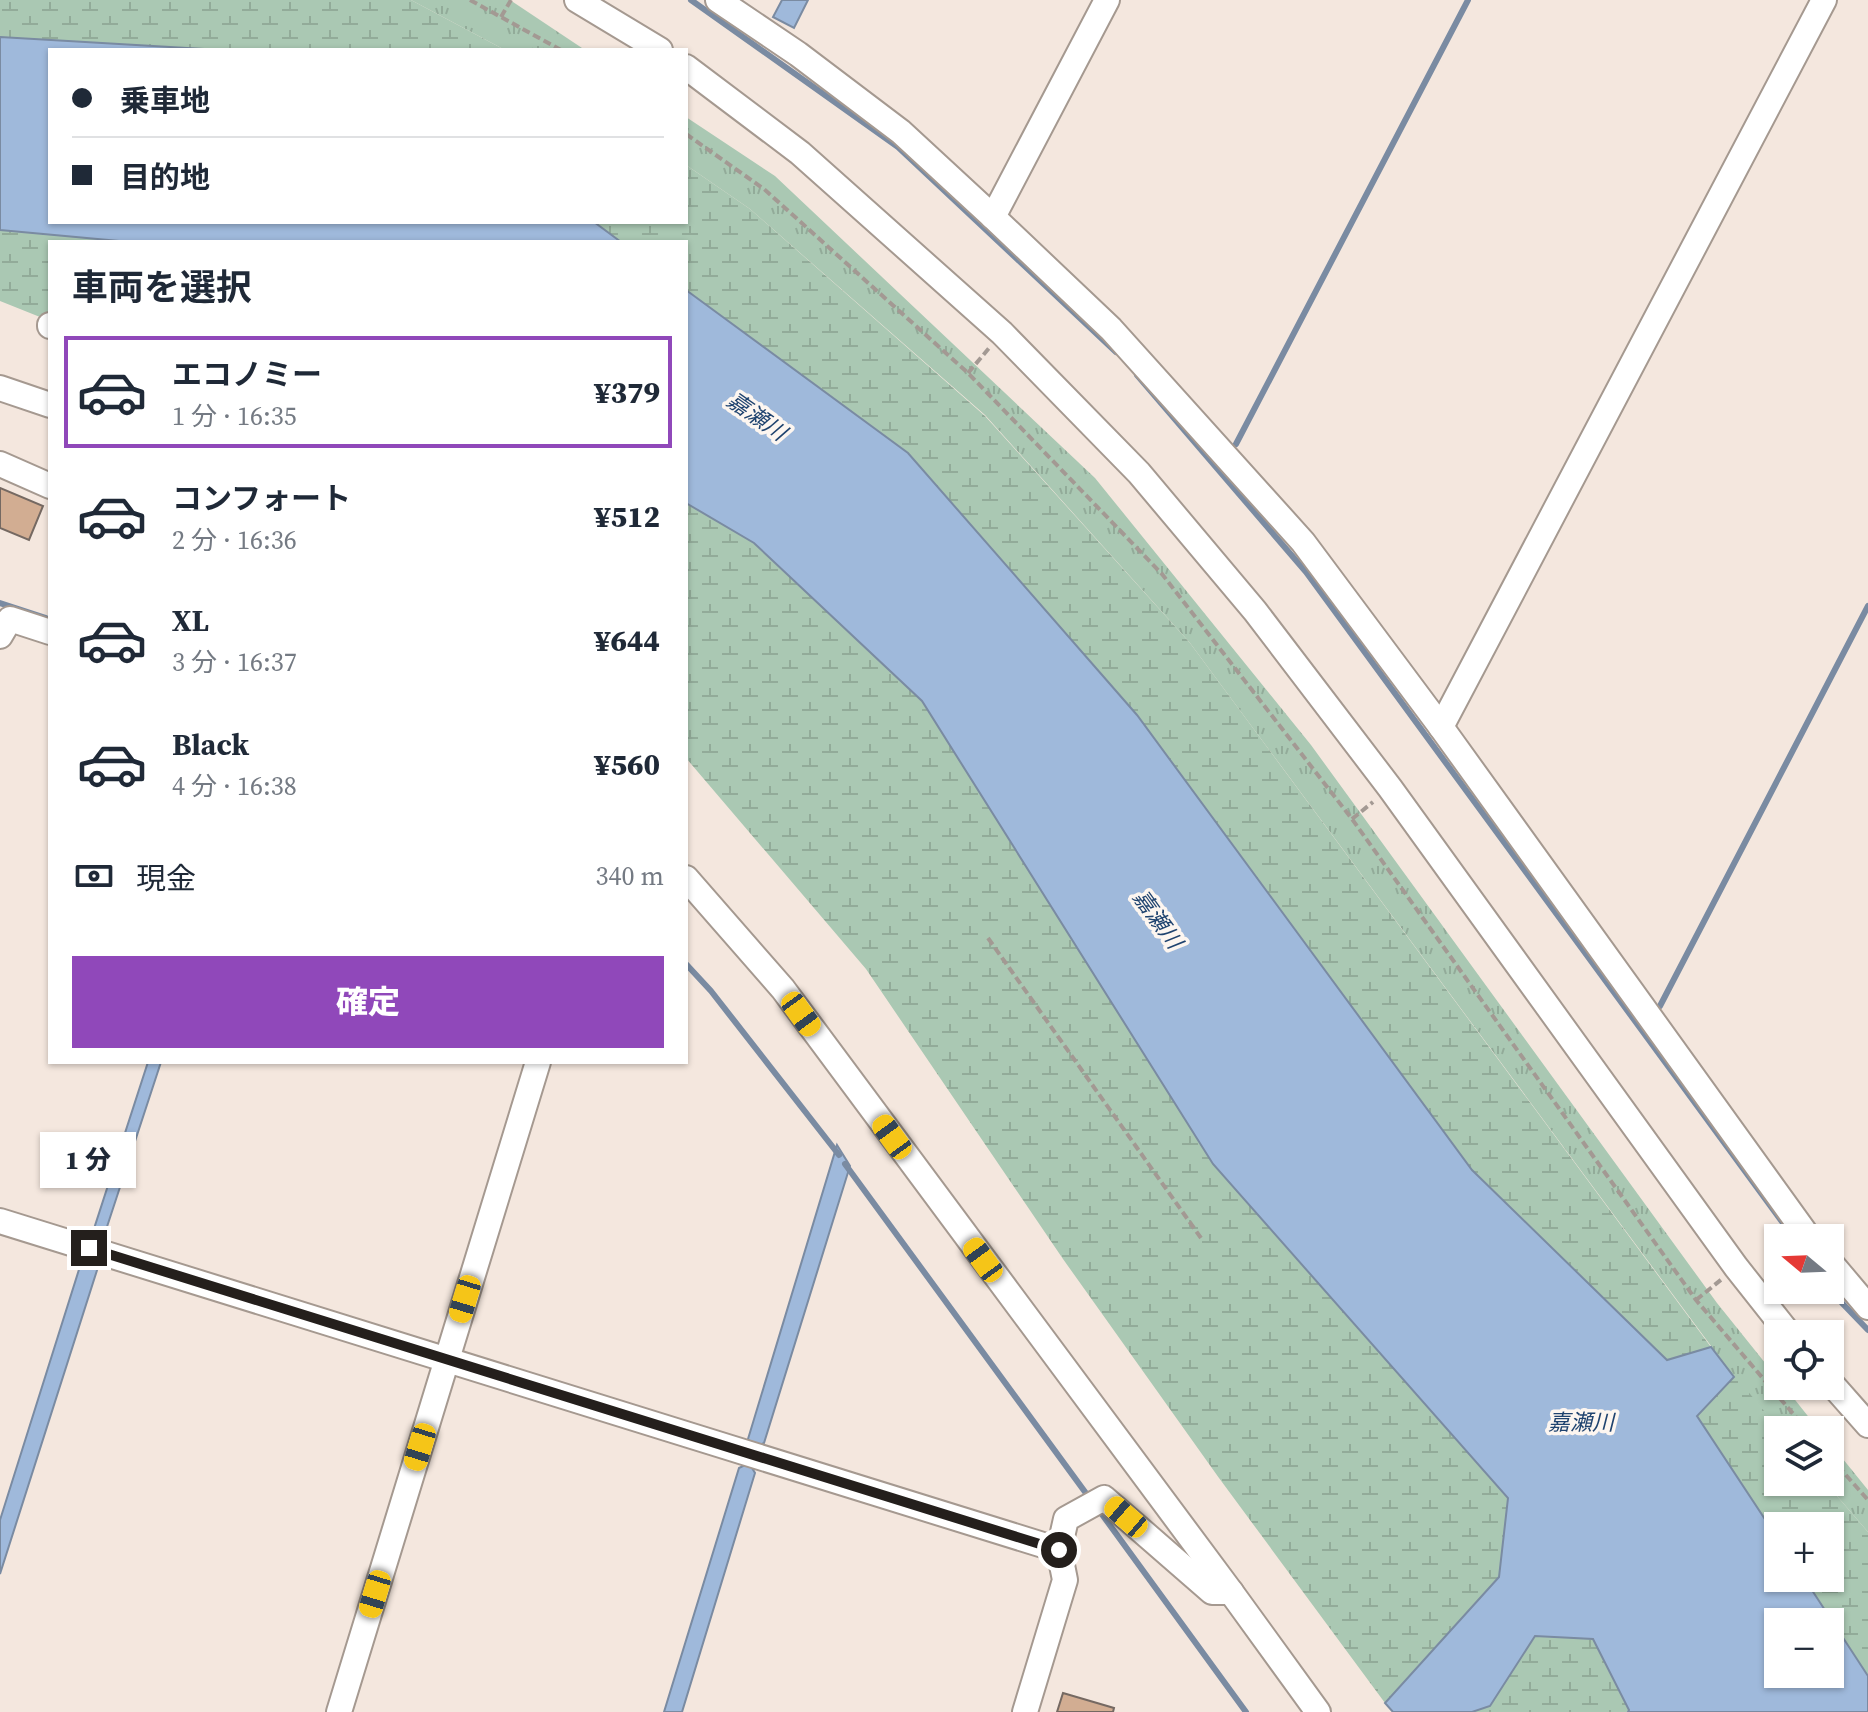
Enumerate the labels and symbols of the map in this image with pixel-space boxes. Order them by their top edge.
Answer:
water label: 嘉瀬川 [721,385,794,448]
water label: 嘉瀬川 [1126,883,1191,956]
car [777,988,825,1040]
car [868,1111,916,1163]
callout: 1 分 [41,1132,137,1188]
north arrow [1764,1224,1844,1304]
route end [71,1230,107,1266]
car [959,1234,1007,1286]
car [447,1273,483,1325]
water label: 嘉瀬川 [1548,1407,1616,1437]
car [402,1421,438,1473]
car [1100,1492,1152,1542]
route start [1041,1532,1077,1568]
car [357,1568,393,1620]

